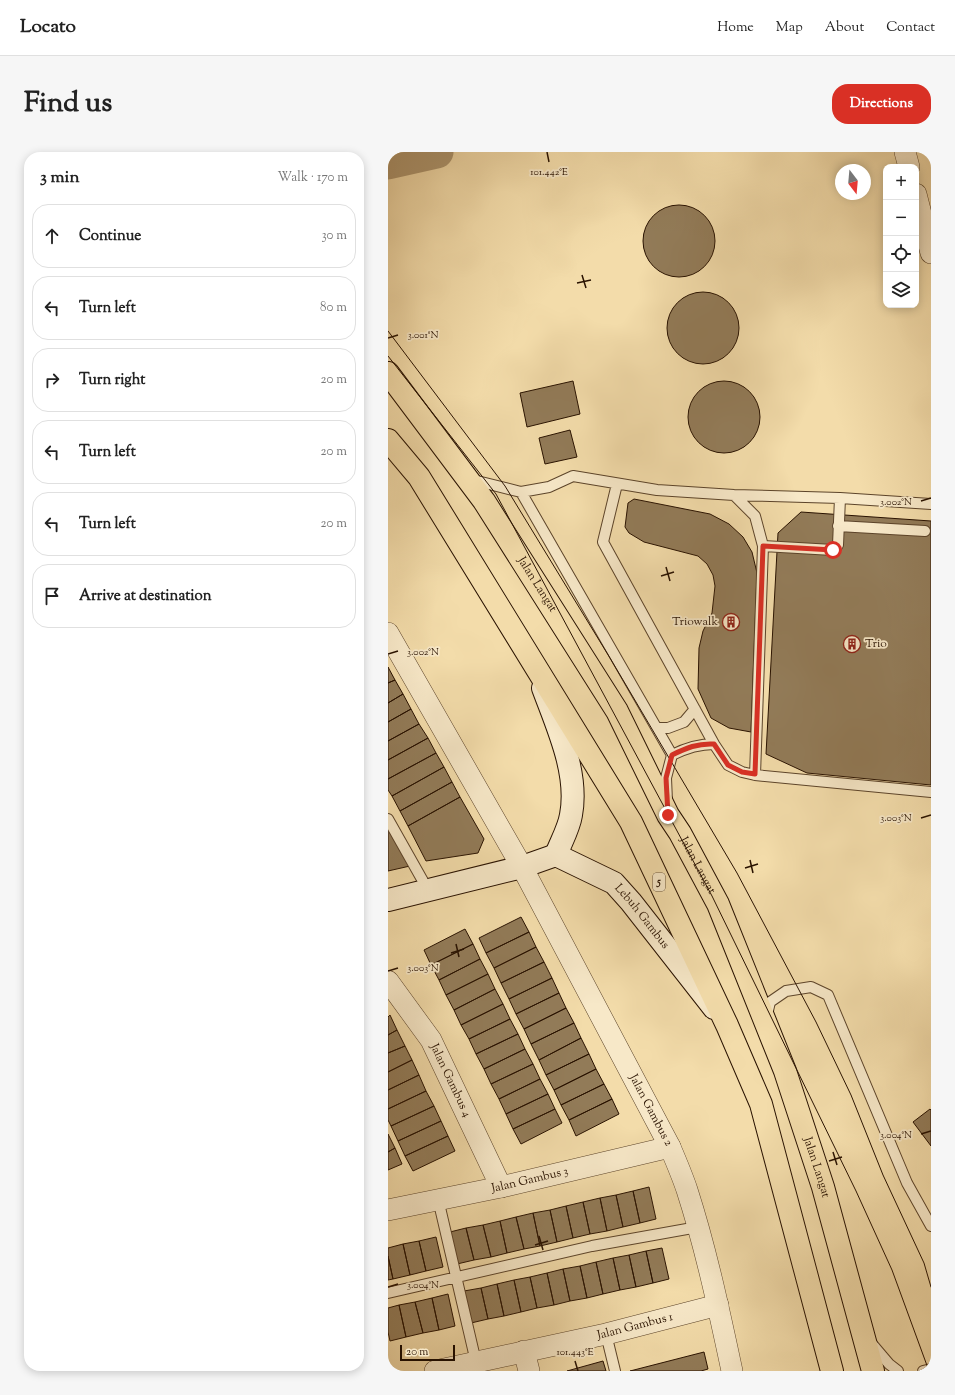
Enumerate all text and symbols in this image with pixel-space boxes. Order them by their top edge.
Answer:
text: Locato [20,14,76,41]
text: Home [717,18,754,38]
text: Map [776,18,803,38]
text: About [825,18,864,38]
text: Contact [886,18,935,38]
text: Find us [24,84,112,124]
button: Directions [832,84,931,124]
north arrow [835,164,871,200]
map controls [883,164,919,308]
button: + [883,164,919,200]
text: 101.442°E [530,165,568,180]
text: 3 min [40,166,79,190]
text: Walk · 170 m [278,169,348,187]
button: − [883,200,919,236]
icon: ahead [41,225,63,247]
text: Continue [79,226,141,247]
text: 30 m [321,227,347,245]
button: locate [883,236,919,272]
button: layers [883,272,919,308]
icon: left [41,297,63,319]
text: Turn left [79,298,136,319]
text: 80 m [320,299,347,317]
text: 3.001°N [408,328,438,343]
icon: right [41,369,63,391]
text: Turn right [79,370,145,391]
text: 20 m [321,371,347,389]
icon: left [41,441,63,463]
text: Turn left [79,442,136,463]
text: 20 m [321,443,347,461]
text: 3.002°N [880,495,912,510]
icon: left [41,513,63,535]
text: Turn left [79,514,136,535]
text: 20 m [321,515,347,533]
route start [824,541,842,559]
street label: Jalan Langat [512,552,561,616]
icon: arrive [41,585,63,607]
text: Arrive at destination [79,586,212,607]
building icon: Triowalk [721,612,741,632]
place label: Triowalk [672,613,718,631]
building icon: Trio [842,634,862,654]
place label: Trio [865,635,887,653]
text: 3.002°N [407,645,439,660]
route end [659,806,677,824]
text: 3.003°N [880,811,912,826]
street label: Jalan Langat [674,833,720,898]
road number: 5 [653,873,665,891]
street label: Lebuh Gambus [610,880,674,953]
text: 3.003°N [407,961,439,976]
street label: Jalan Gambus 4 [425,1040,476,1120]
street label: Jalan Gambus 2 [624,1070,677,1150]
text: 3.004°N [880,1128,912,1143]
street label: Jalan Langat [798,1134,835,1200]
street label: Jalan Gambus 3 [489,1162,570,1198]
text: 3.004°N [407,1278,439,1293]
street label: Jalan Gambus 1 [595,1308,675,1345]
scale bar [400,1343,455,1362]
text: 20 m [406,1344,428,1360]
text: 101.443°E [556,1345,594,1360]

